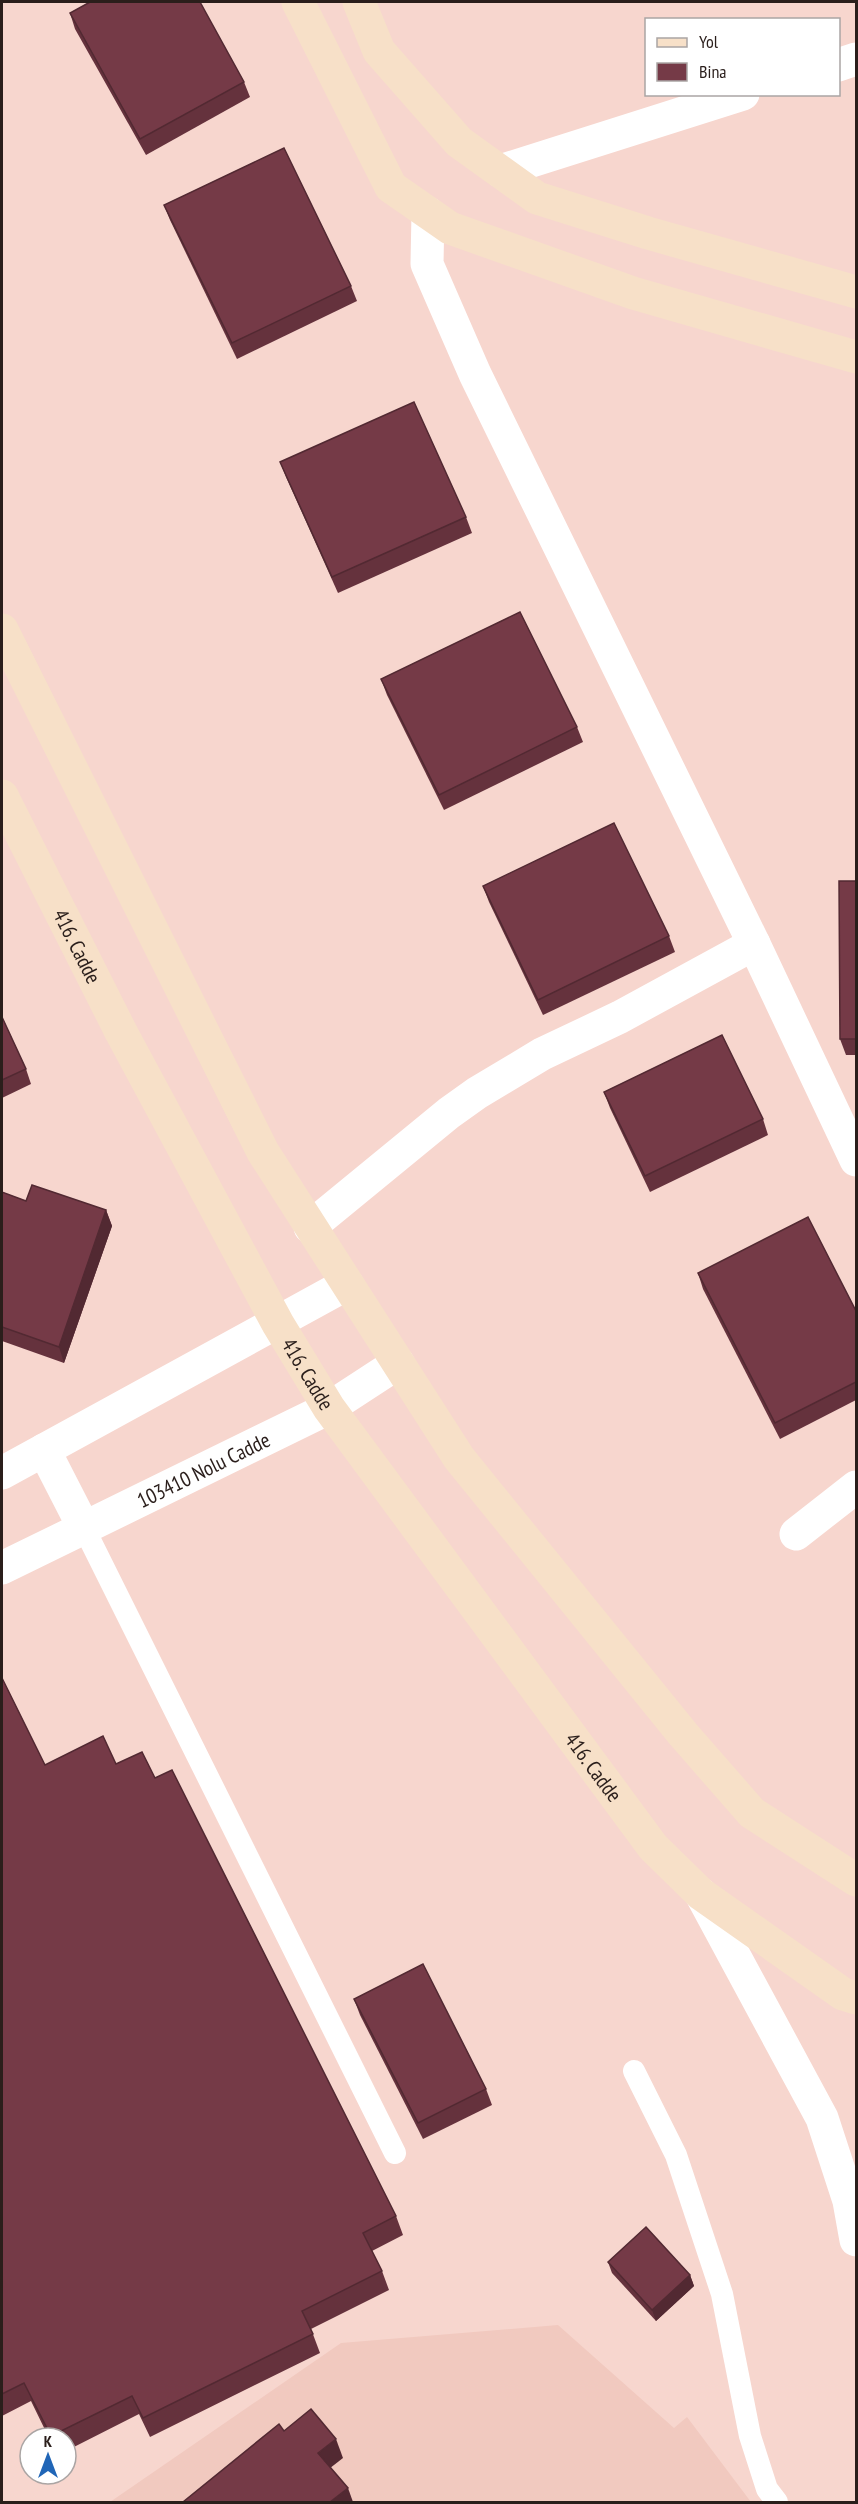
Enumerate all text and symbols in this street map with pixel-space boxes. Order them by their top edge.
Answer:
legend [645,18,840,96]
text: Yol [699,30,719,53]
text: Bina [699,60,727,83]
street label: 416. Cadde [48,904,108,988]
street label: 416. Cadde [276,1333,340,1415]
street label: 103410 Nolu Cadde [132,1426,274,1513]
street label: 416. Cadde [559,1727,628,1807]
north arrow [18,2426,78,2486]
text: K [44,2431,53,2451]

